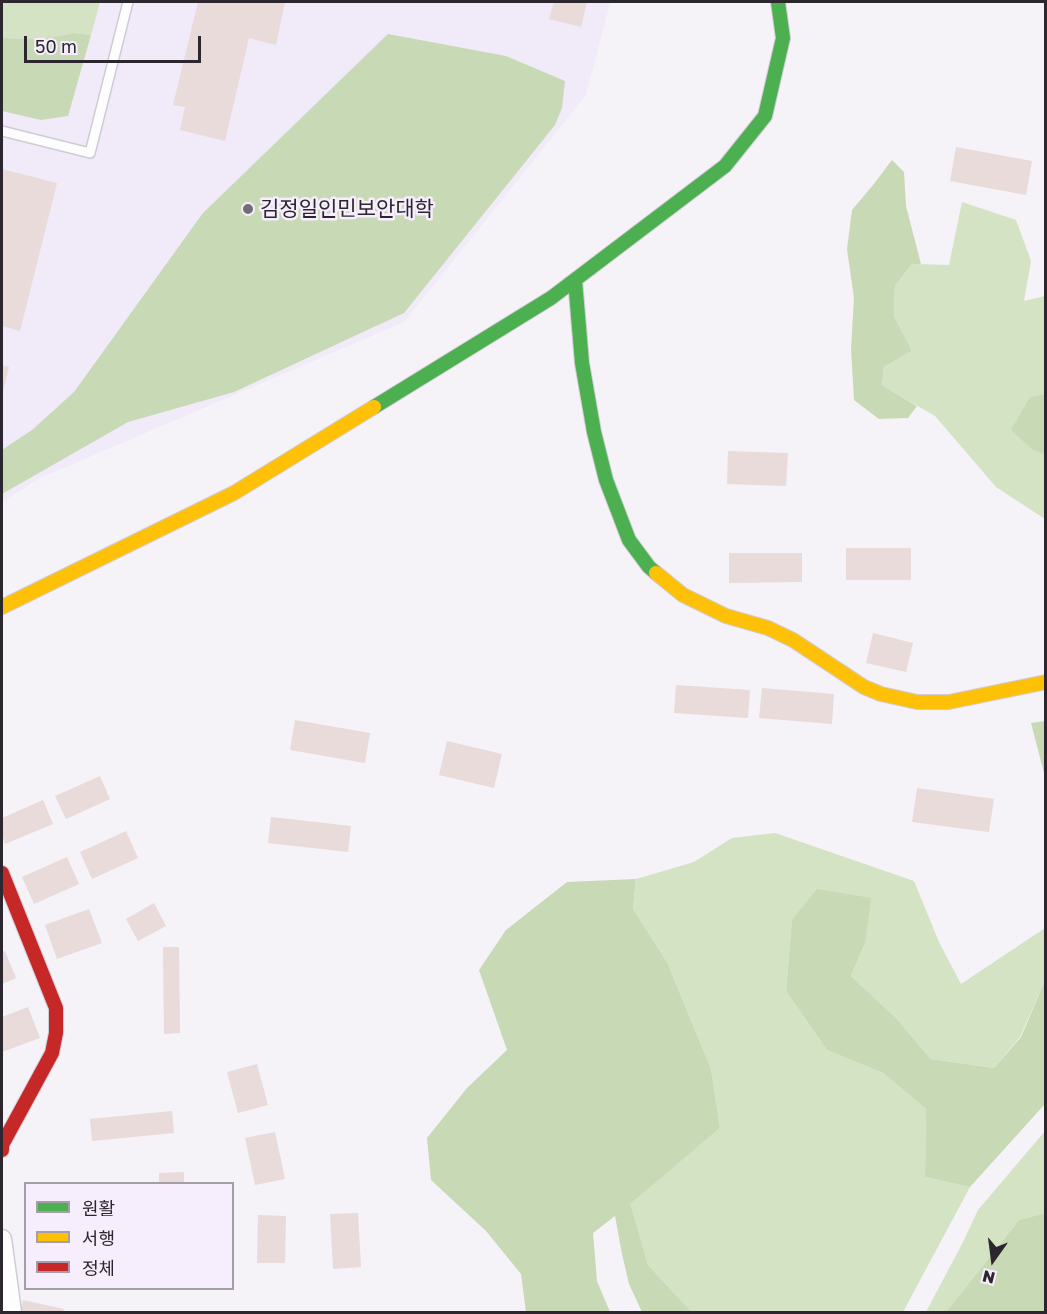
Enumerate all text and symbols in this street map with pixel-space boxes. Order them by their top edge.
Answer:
scale bar [27,24,204,62]
text: 50 m [35,35,77,57]
place label: 김정일인민보안대학 [260,196,434,222]
marker: 김정일인민보안대학 [241,202,255,216]
legend [24,1182,234,1290]
text: 원활 [82,1197,115,1219]
text: 서행 [82,1227,115,1249]
north arrow [963,1230,1023,1290]
text: 정체 [82,1257,115,1279]
text: N [980,1266,997,1289]

